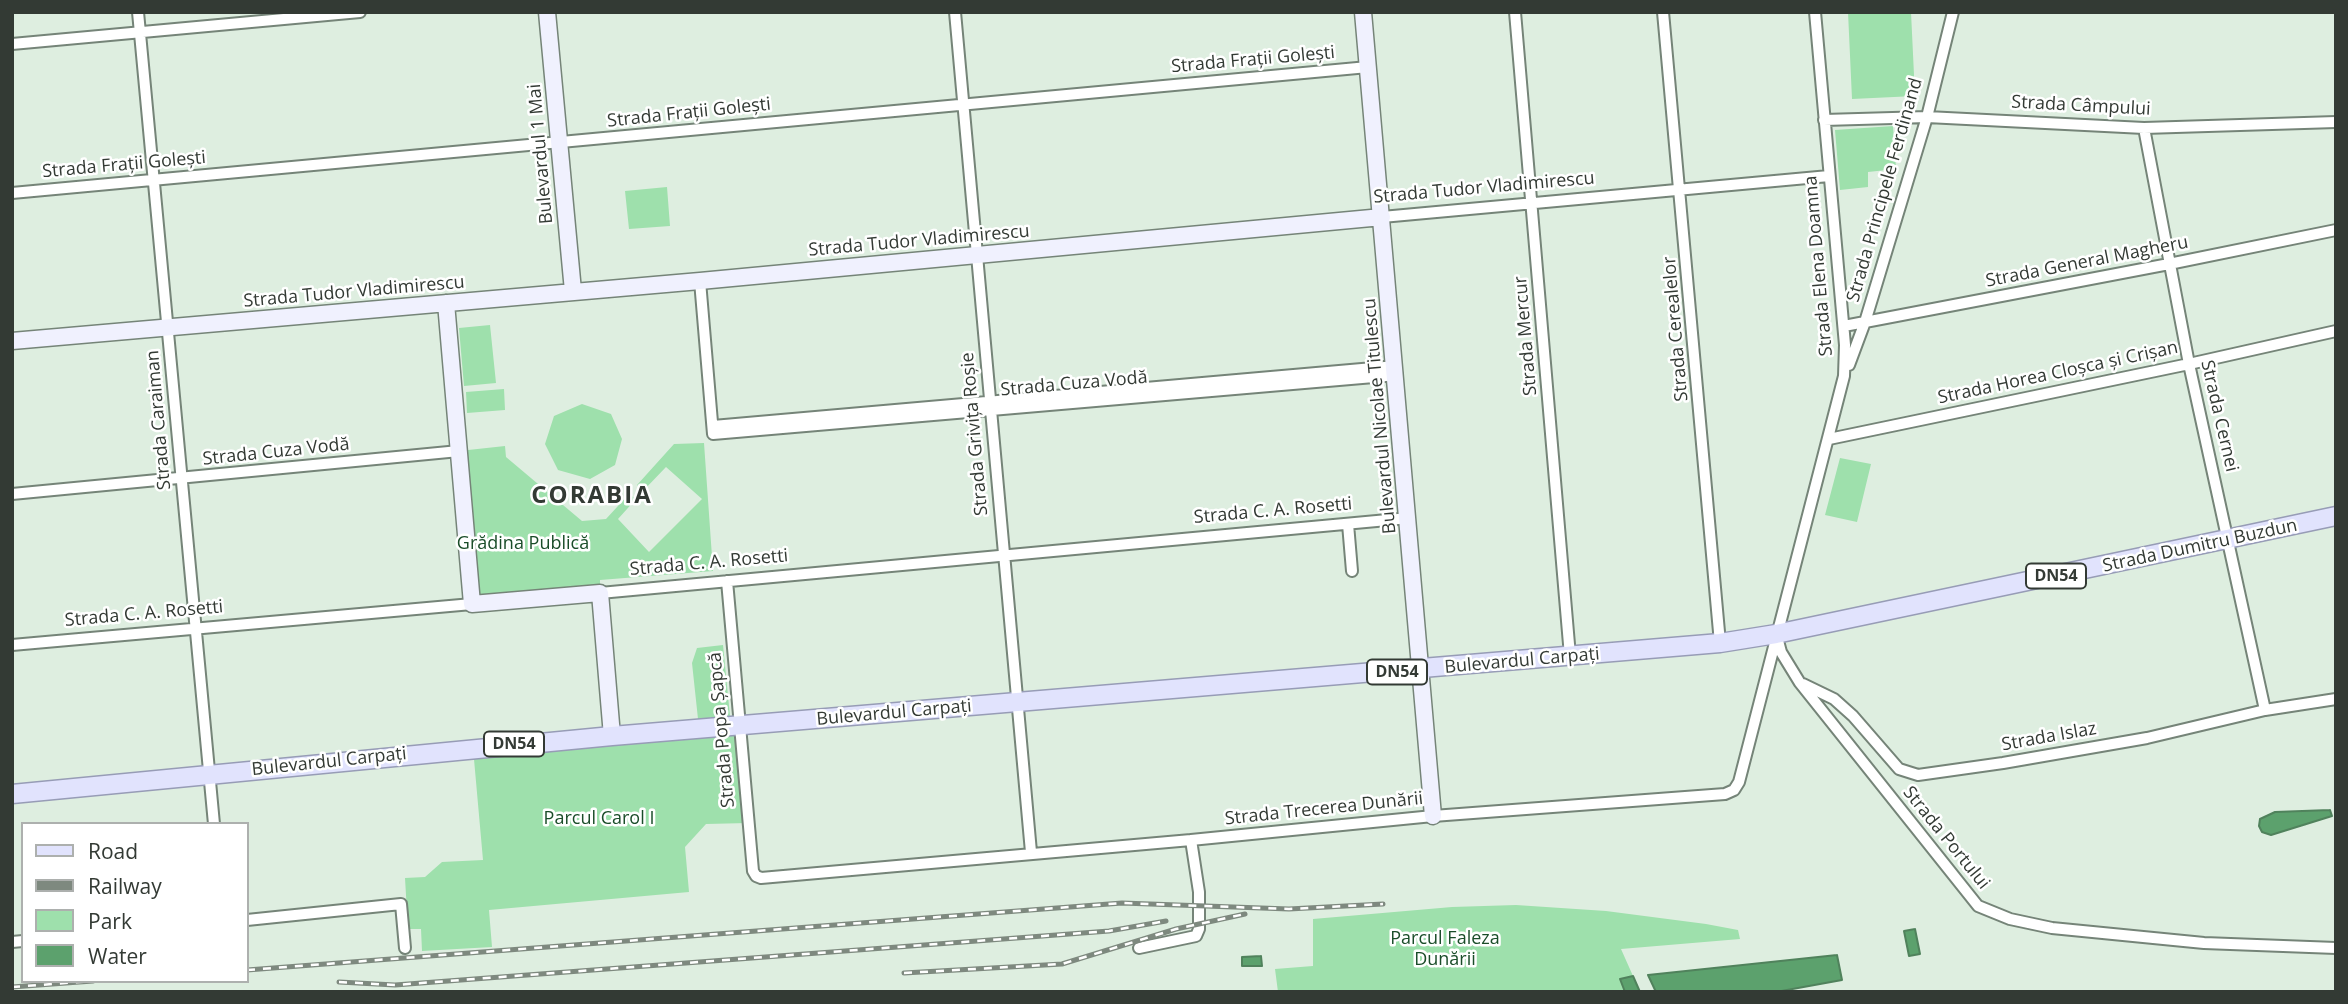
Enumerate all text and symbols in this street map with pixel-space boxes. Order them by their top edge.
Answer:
street label: Strada Frații Golești [1170,42,1336,78]
street label: Strada Principele Ferdinand [1843,75,1927,305]
street label: Bulevardul 1 Mai [524,83,558,225]
street label: Strada Câmpului [2011,92,2151,120]
street label: Strada Frații Golești [606,94,772,132]
street label: Strada Frații Golești [41,147,207,183]
street label: Strada Tudor Vladimirescu [1373,168,1595,208]
street label: Strada Elena Doamna [1800,175,1838,357]
street label: Strada Tudor Vladimirescu [808,221,1030,261]
street label: Strada General Magheru [1984,232,2190,292]
street label: Strada Cerealelor [1659,256,1693,402]
street label: Strada Tudor Vladimirescu [243,272,465,312]
street label: Strada Mercur [1510,275,1542,397]
street label: Bulevardul Nicolae Titulescu [1359,297,1401,535]
street label: Strada Horea Cloșca și Crișan [1936,337,2180,409]
street label: Strada Caraiman [142,349,176,491]
street label: Strada Grivița Roșie [957,351,993,517]
street label: Strada Cernei [2196,358,2242,474]
street label: Strada Cuza Vodă [1000,367,1148,401]
street label: Strada Cuza Vodă [202,434,350,470]
district label: CORABIA [532,482,652,510]
street label: Strada C. A. Rosetti [1193,493,1353,529]
street label: Strada Dumitru Buzdun [2101,515,2299,577]
park label: Grădina Publică [457,533,589,555]
street label: Strada C. A. Rosetti [629,545,789,581]
road number: DN54 [2026,564,2086,589]
street label: Strada C. A. Rosetti [64,596,224,632]
street label: Bulevardul Carpați [1444,643,1600,679]
street label: Strada Popa Șapcă [704,651,740,809]
road number: DN54 [1367,660,1427,684]
street label: Bulevardul Carpați [816,695,972,731]
street label: Strada Islaz [2000,718,2098,756]
road number: DN54 [484,732,544,757]
street label: Bulevardul Carpați [250,743,408,781]
street label: Strada Portului [1898,782,1994,894]
street label: Strada Trecerea Dunării [1224,788,1424,830]
park label: Parcul Carol I [544,808,654,830]
legend [21,822,248,983]
text: Road [88,837,138,865]
text: Railway [88,872,162,900]
text: Park [88,907,132,935]
park label: Parcul Faleza Dunării [1390,928,1500,970]
text: Water [88,942,147,970]

